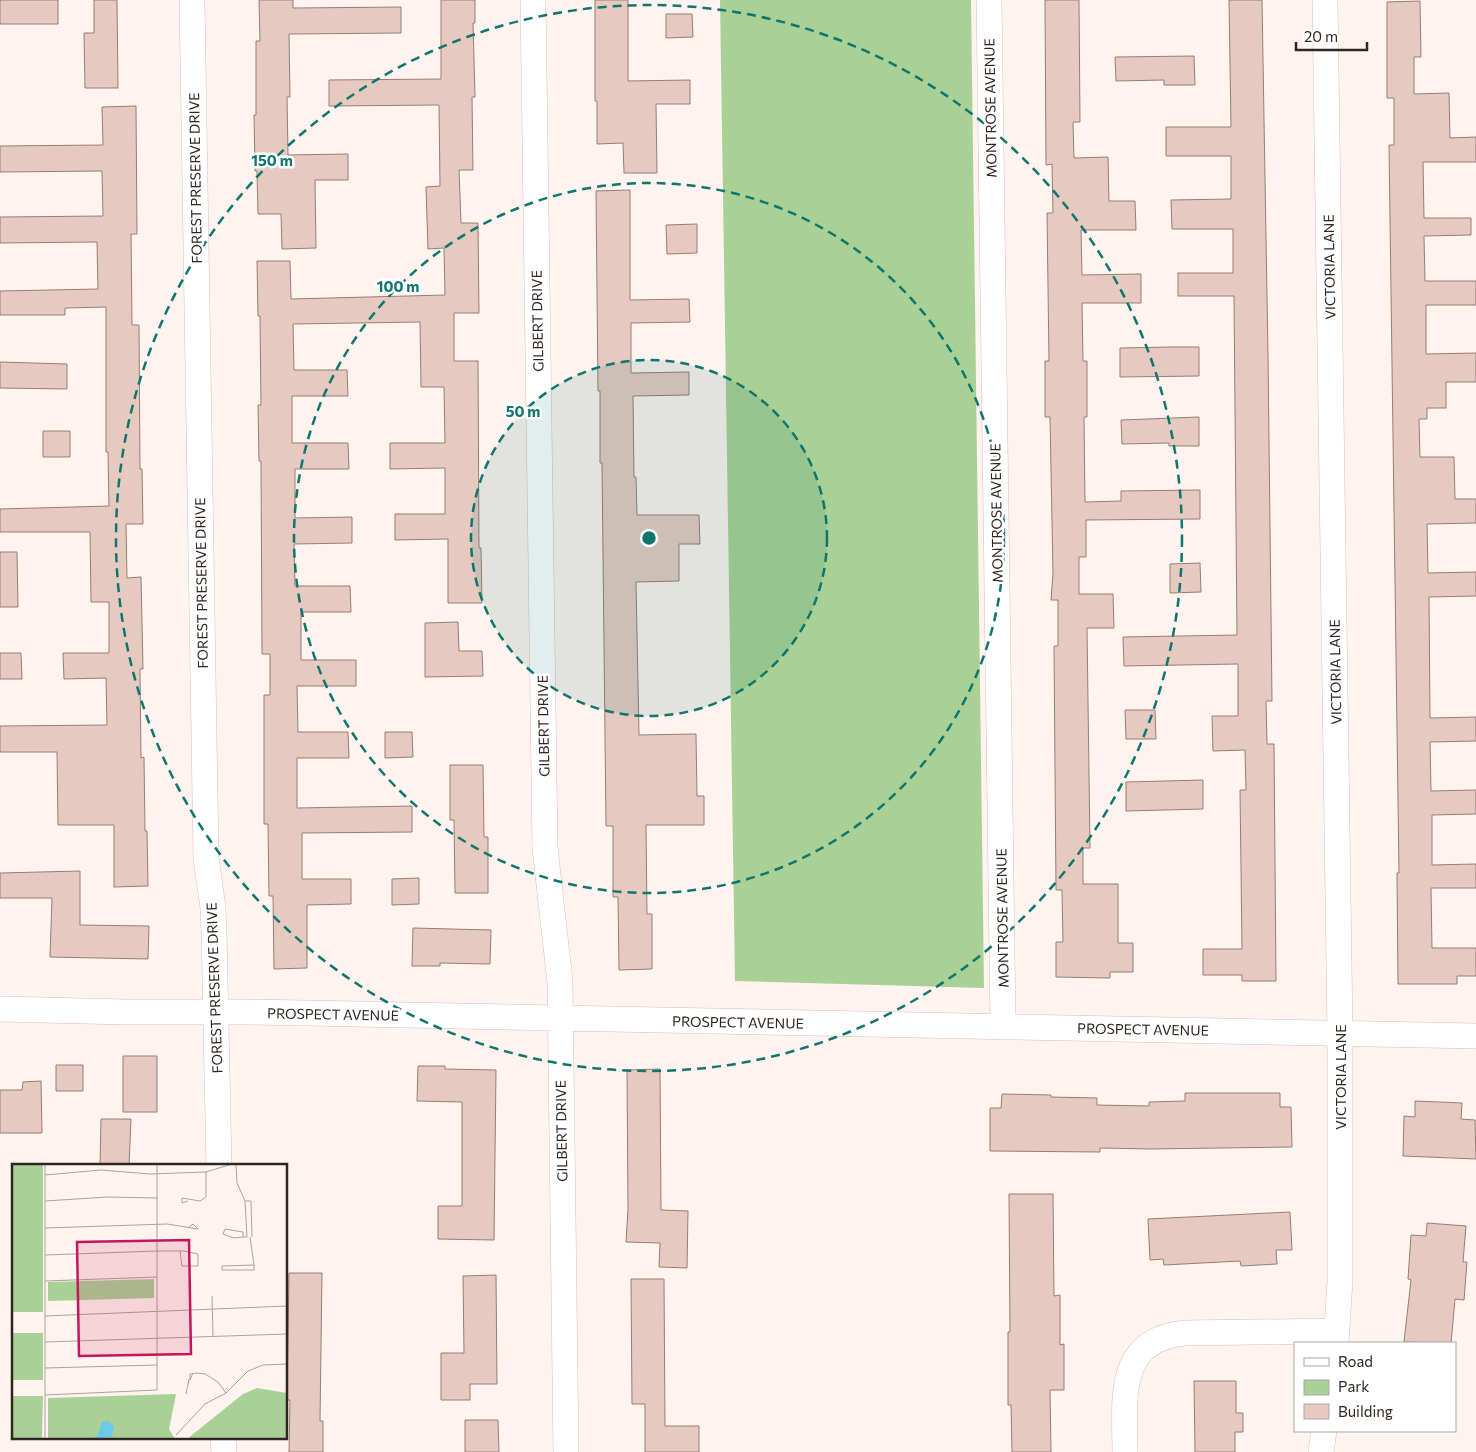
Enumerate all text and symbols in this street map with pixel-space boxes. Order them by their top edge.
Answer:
scale bar [1296,20,1367,52]
text: 20 m [1304,27,1338,45]
street label: MONTROSE AVENUE [980,38,1000,178]
street label: FOREST PRESERVE DRIVE [185,92,205,264]
text: 150 m [251,151,293,169]
street label: VICTORIA LANE [1320,214,1338,320]
street label: GILBERT DRIVE [528,270,546,372]
text: 100 m [377,277,419,295]
text: 50 m [506,402,540,420]
street label: MONTROSE AVENUE [986,443,1006,583]
street label: FOREST PRESERVE DRIVE [191,497,211,669]
centre of rings [640,529,658,547]
street label: VICTORIA LANE [1326,619,1344,725]
street label: GILBERT DRIVE [534,675,552,777]
street label: MONTROSE AVENUE [992,848,1012,988]
street label: FOREST PRESERVE DRIVE [203,902,225,1074]
street label: PROSPECT AVENUE [267,1004,399,1024]
street label: PROSPECT AVENUE [672,1012,804,1032]
street label: PROSPECT AVENUE [1077,1019,1209,1039]
street label: VICTORIA LANE [1332,1024,1349,1130]
street label: GILBERT DRIVE [552,1080,570,1182]
inset map [12,1164,288,1440]
legend [1294,1342,1456,1432]
text: Road [1338,1352,1373,1370]
text: Park [1338,1377,1369,1395]
text: Building [1338,1402,1393,1420]

